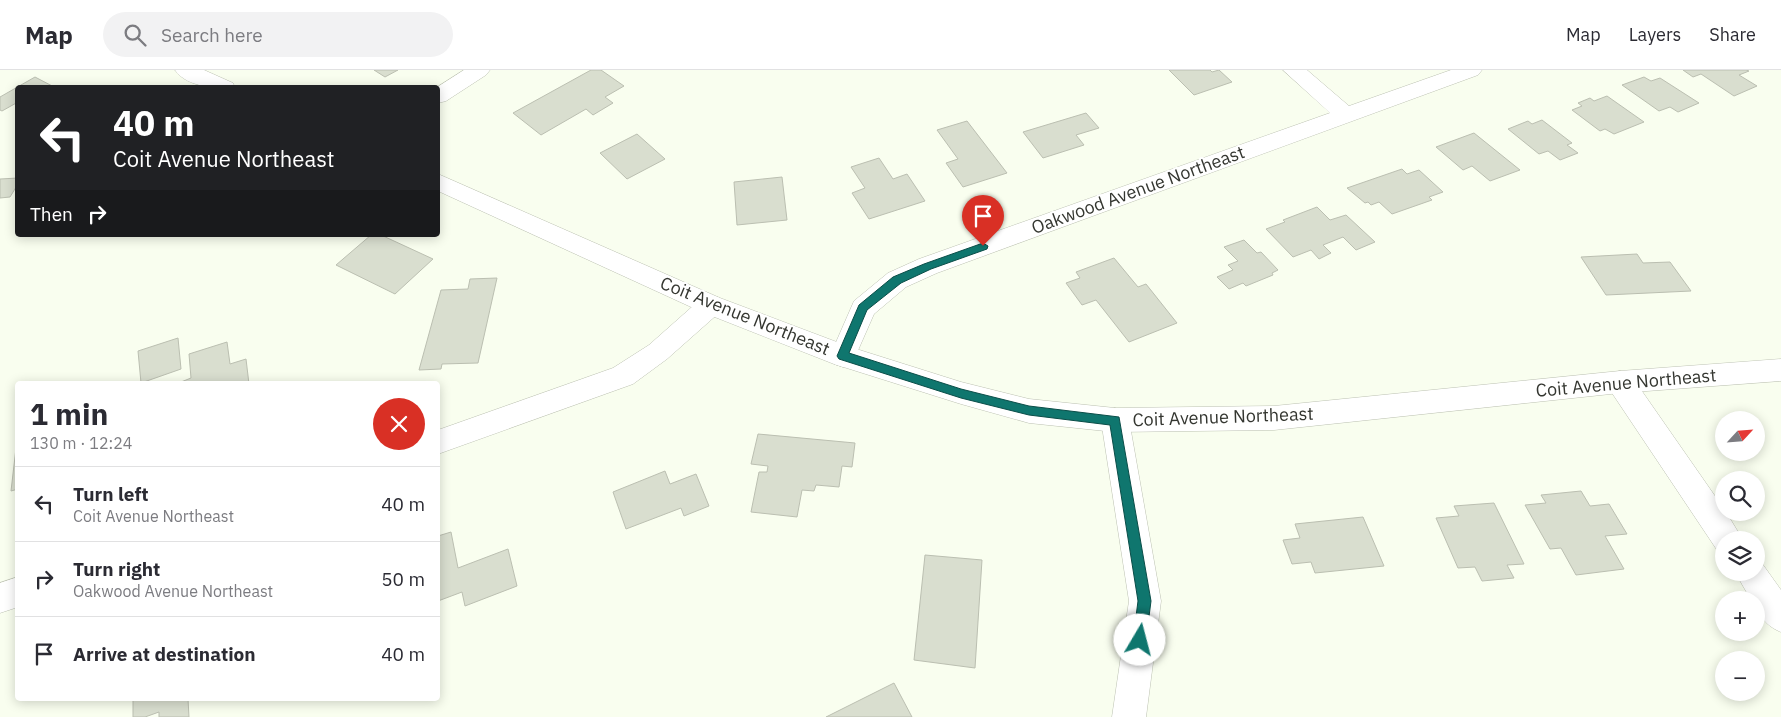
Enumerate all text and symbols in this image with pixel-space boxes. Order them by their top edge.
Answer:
search box [103,12,453,57]
text: Map [25,19,73,51]
icon: search [121,21,149,49]
text: Search here [161,23,263,47]
text: Map [1566,23,1601,46]
text: Layers [1629,23,1681,46]
text: Share [1709,23,1756,46]
text: 40 m [113,100,195,146]
icon: left [30,105,95,170]
street label: Oakwood Avenue Northeast [1028,140,1248,239]
text: Coit Avenue Northeast [113,144,334,173]
pin [962,195,1004,246]
icon: right [83,200,111,228]
text: Then [30,202,73,226]
icon: arrive [969,202,997,230]
street label: Coit Avenue Northeast [657,271,833,360]
street label: Coit Avenue Northeast [1535,363,1717,402]
text: 1 min [30,394,108,433]
button: close [373,398,425,450]
street label: Coit Avenue Northeast [1132,402,1314,431]
north arrow [1715,411,1765,461]
map controls [1715,411,1765,701]
text: 130 m · 12:24 [30,433,132,453]
button: search [1715,471,1765,521]
text: Turn left [73,482,149,506]
icon: left [30,490,58,518]
text: 40 m [381,492,425,516]
text: Coit Avenue Northeast [73,506,234,526]
button: layers [1715,531,1765,581]
text: Turn right [73,557,160,581]
icon: right [30,565,58,593]
text: 50 m [381,567,425,591]
text: Oakwood Avenue Northeast [73,581,273,601]
button: + [1715,591,1765,641]
position arrow [1113,613,1165,665]
icon: arrive [30,640,58,668]
text: Arrive at destination [73,642,256,666]
text: 40 m [381,642,425,666]
button: − [1715,651,1765,701]

